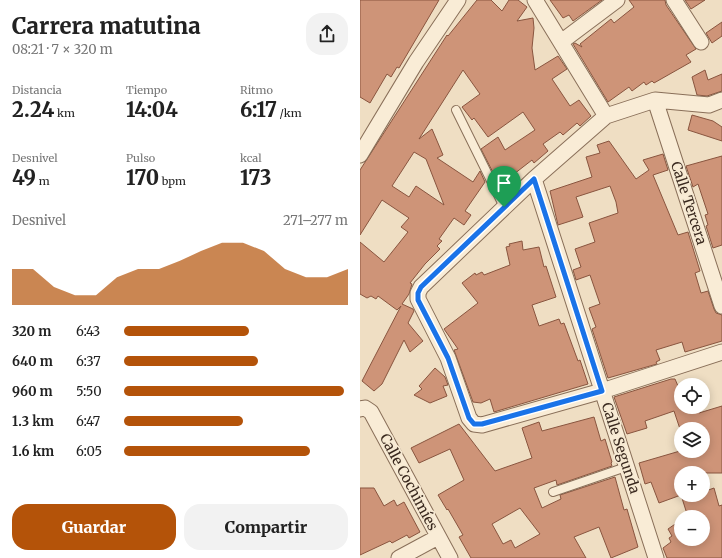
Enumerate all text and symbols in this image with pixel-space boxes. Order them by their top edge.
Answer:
text: Carrera matutina [12,12,201,40]
button: share [306,13,348,55]
text: 08:21 · 7 × 320 m [12,41,113,58]
text: Distancia [12,83,62,97]
text: Tiempo [126,83,167,97]
text: Ritmo [240,83,273,97]
text: 2.24 [12,97,54,122]
text: 14:04 [126,97,178,122]
text: 6:17 [240,97,277,122]
text: km [54,106,75,120]
text: /km [277,106,302,120]
text: Desnivel [12,151,58,165]
text: Pulso [126,151,155,165]
text: kcal [240,151,262,165]
street label: Calle Tercera [667,159,711,247]
text: 49 [12,165,36,190]
text: 170 [126,165,159,190]
text: 173 [240,165,271,190]
pin [487,166,521,207]
icon: arrive [493,172,515,194]
text: m [36,174,50,188]
text: bpm [159,174,186,188]
text: Desnivel [12,212,66,229]
text: 271–277 m [283,212,348,229]
text: 320 m [12,323,51,340]
text: 6:43 [76,323,100,340]
text: 640 m [12,353,53,370]
text: 6:37 [76,353,101,370]
map controls [674,378,710,546]
button: locate [674,378,710,414]
text: 960 m [12,383,53,400]
text: 5:50 [76,383,102,400]
street label: Calle Segunda [598,400,644,496]
text: 1.3 km [12,413,54,430]
text: 6:47 [76,413,100,430]
button: layers [674,422,710,458]
street label: Calle Cochimíes [376,431,442,534]
text: 1.6 km [12,443,54,460]
text: 6:05 [76,443,102,460]
button: + [674,466,710,502]
button: Guardar [12,504,176,550]
button: Compartir [184,504,348,550]
button: − [674,510,710,546]

